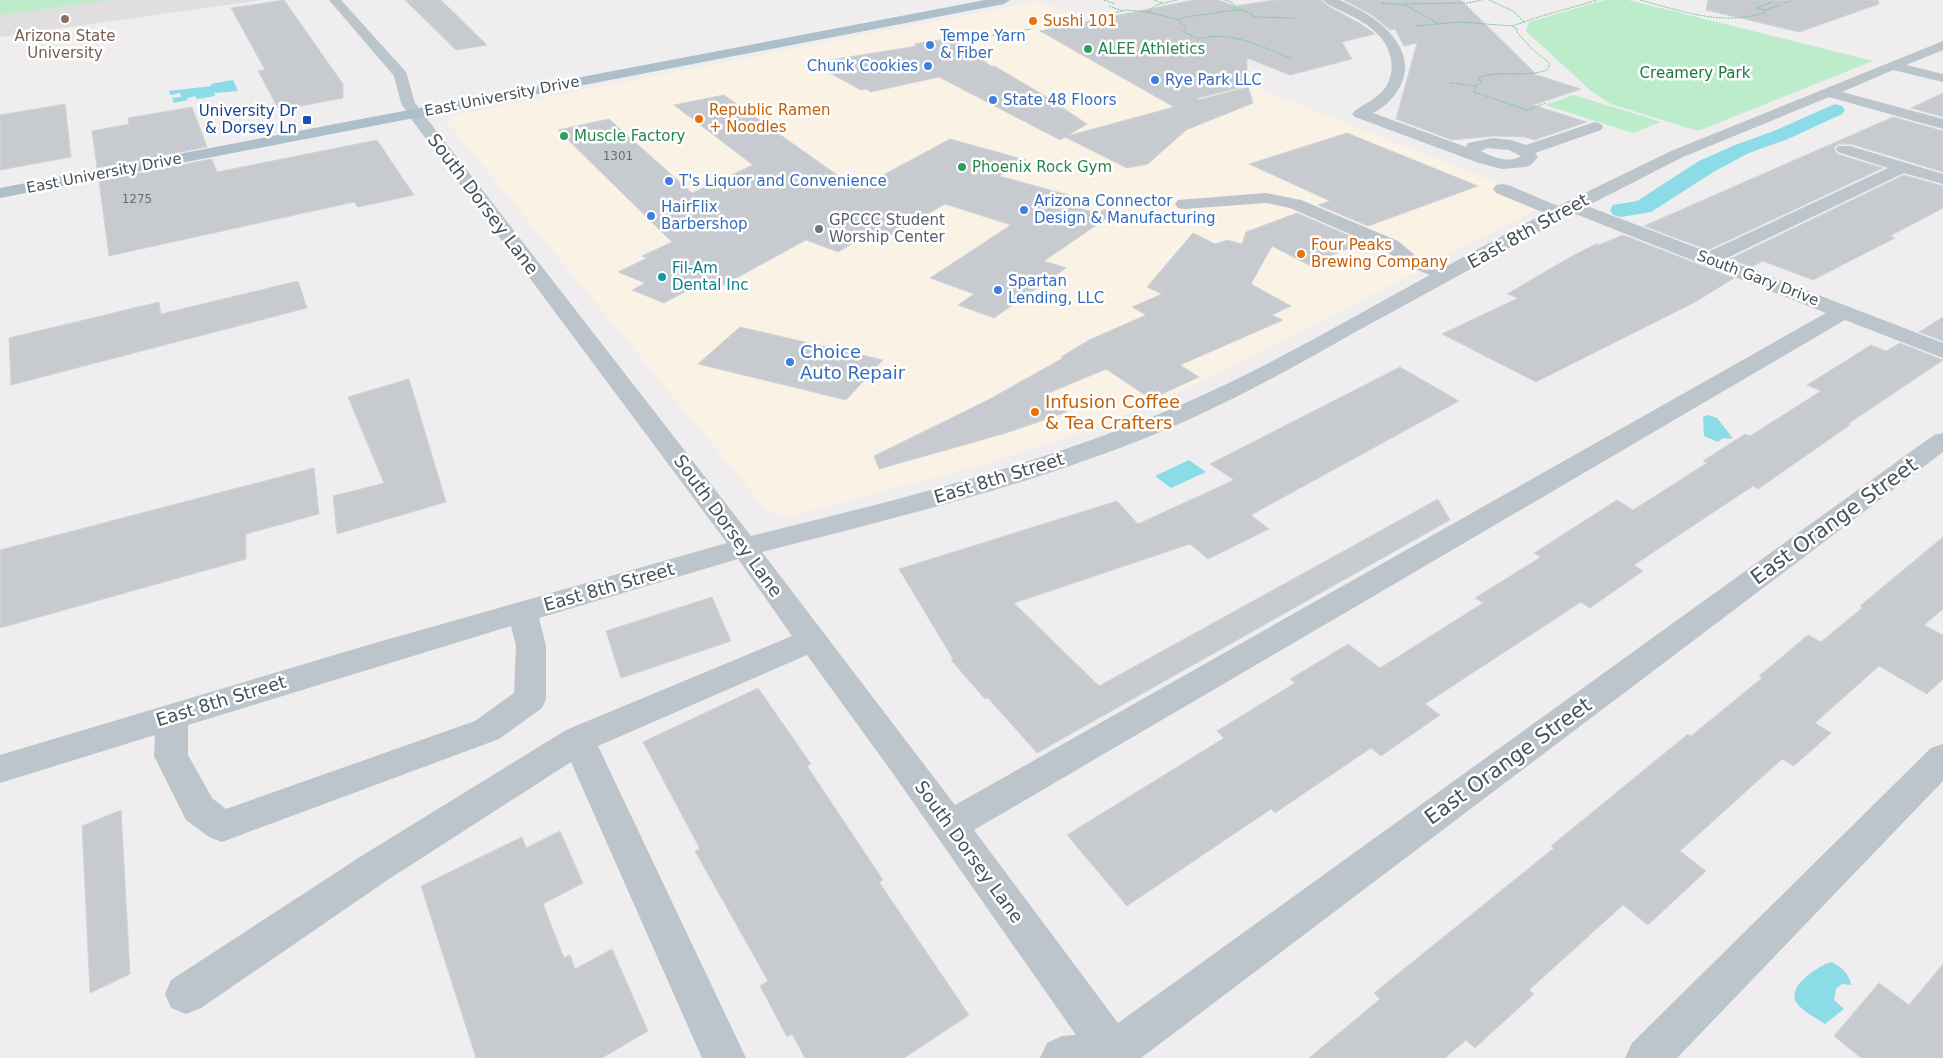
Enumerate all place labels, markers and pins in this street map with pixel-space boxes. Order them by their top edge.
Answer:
place label: Sushi 101 [1043,12,1117,30]
marker: Arizona State University [59,13,71,25]
marker: Sushi 101 [1027,15,1039,27]
place label: Arizona State University [15,27,115,62]
place label: Tempe Yarn & Fiber [939,27,1026,62]
marker: Tempe Yarn & Fiber [924,39,936,51]
place label: ALEE Athletics [1098,40,1205,58]
marker: ALEE Athletics [1082,43,1094,55]
place label: Chunk Cookies [807,57,918,75]
marker: Chunk Cookies [922,60,934,72]
place label: Rye Park LLC [1165,71,1262,89]
marker: Rye Park LLC [1149,74,1161,86]
place label: State 48 Floors [1003,91,1117,109]
marker: State 48 Floors [987,94,999,106]
place label: Republic Ramen + Noodles [709,101,831,136]
place label: University Dr & Dorsey Ln [199,102,298,137]
marker: Republic Ramen + Noodles [693,113,705,125]
marker: University Dr & Dorsey Ln [301,114,313,126]
place label: Muscle Factory [574,127,686,145]
marker: Muscle Factory [558,130,570,142]
place label: Phoenix Rock Gym [972,158,1112,176]
marker: Phoenix Rock Gym [956,161,968,173]
place label: T's Liquor and Convenience [678,172,887,190]
marker: T's Liquor and Convenience [663,175,675,187]
place label: Arizona Connector Design & Manufacturing [1034,192,1216,227]
place label: HairFlix Barbershop [661,198,748,233]
marker: Arizona Connector Design & Manufacturing [1018,204,1030,216]
marker: HairFlix Barbershop [645,210,657,222]
place label: GPCCC Student Worship Center [829,211,945,246]
marker: GPCCC Student Worship Center [813,223,825,235]
place label: Four Peaks Brewing Company [1311,236,1448,271]
marker: Four Peaks Brewing Company [1295,248,1307,260]
place label: Fil-Am Dental Inc [672,259,748,294]
marker: Fil-Am Dental Inc [656,271,668,283]
place label: Spartan Lending, LLC [1008,272,1104,307]
marker: Spartan Lending, LLC [992,284,1004,296]
place label: Choice Auto Repair [800,341,906,383]
marker: Choice Auto Repair [784,356,796,368]
place label: Infusion Coffee & Tea Crafters [1045,391,1180,433]
marker: Infusion Coffee & Tea Crafters [1029,406,1041,418]

